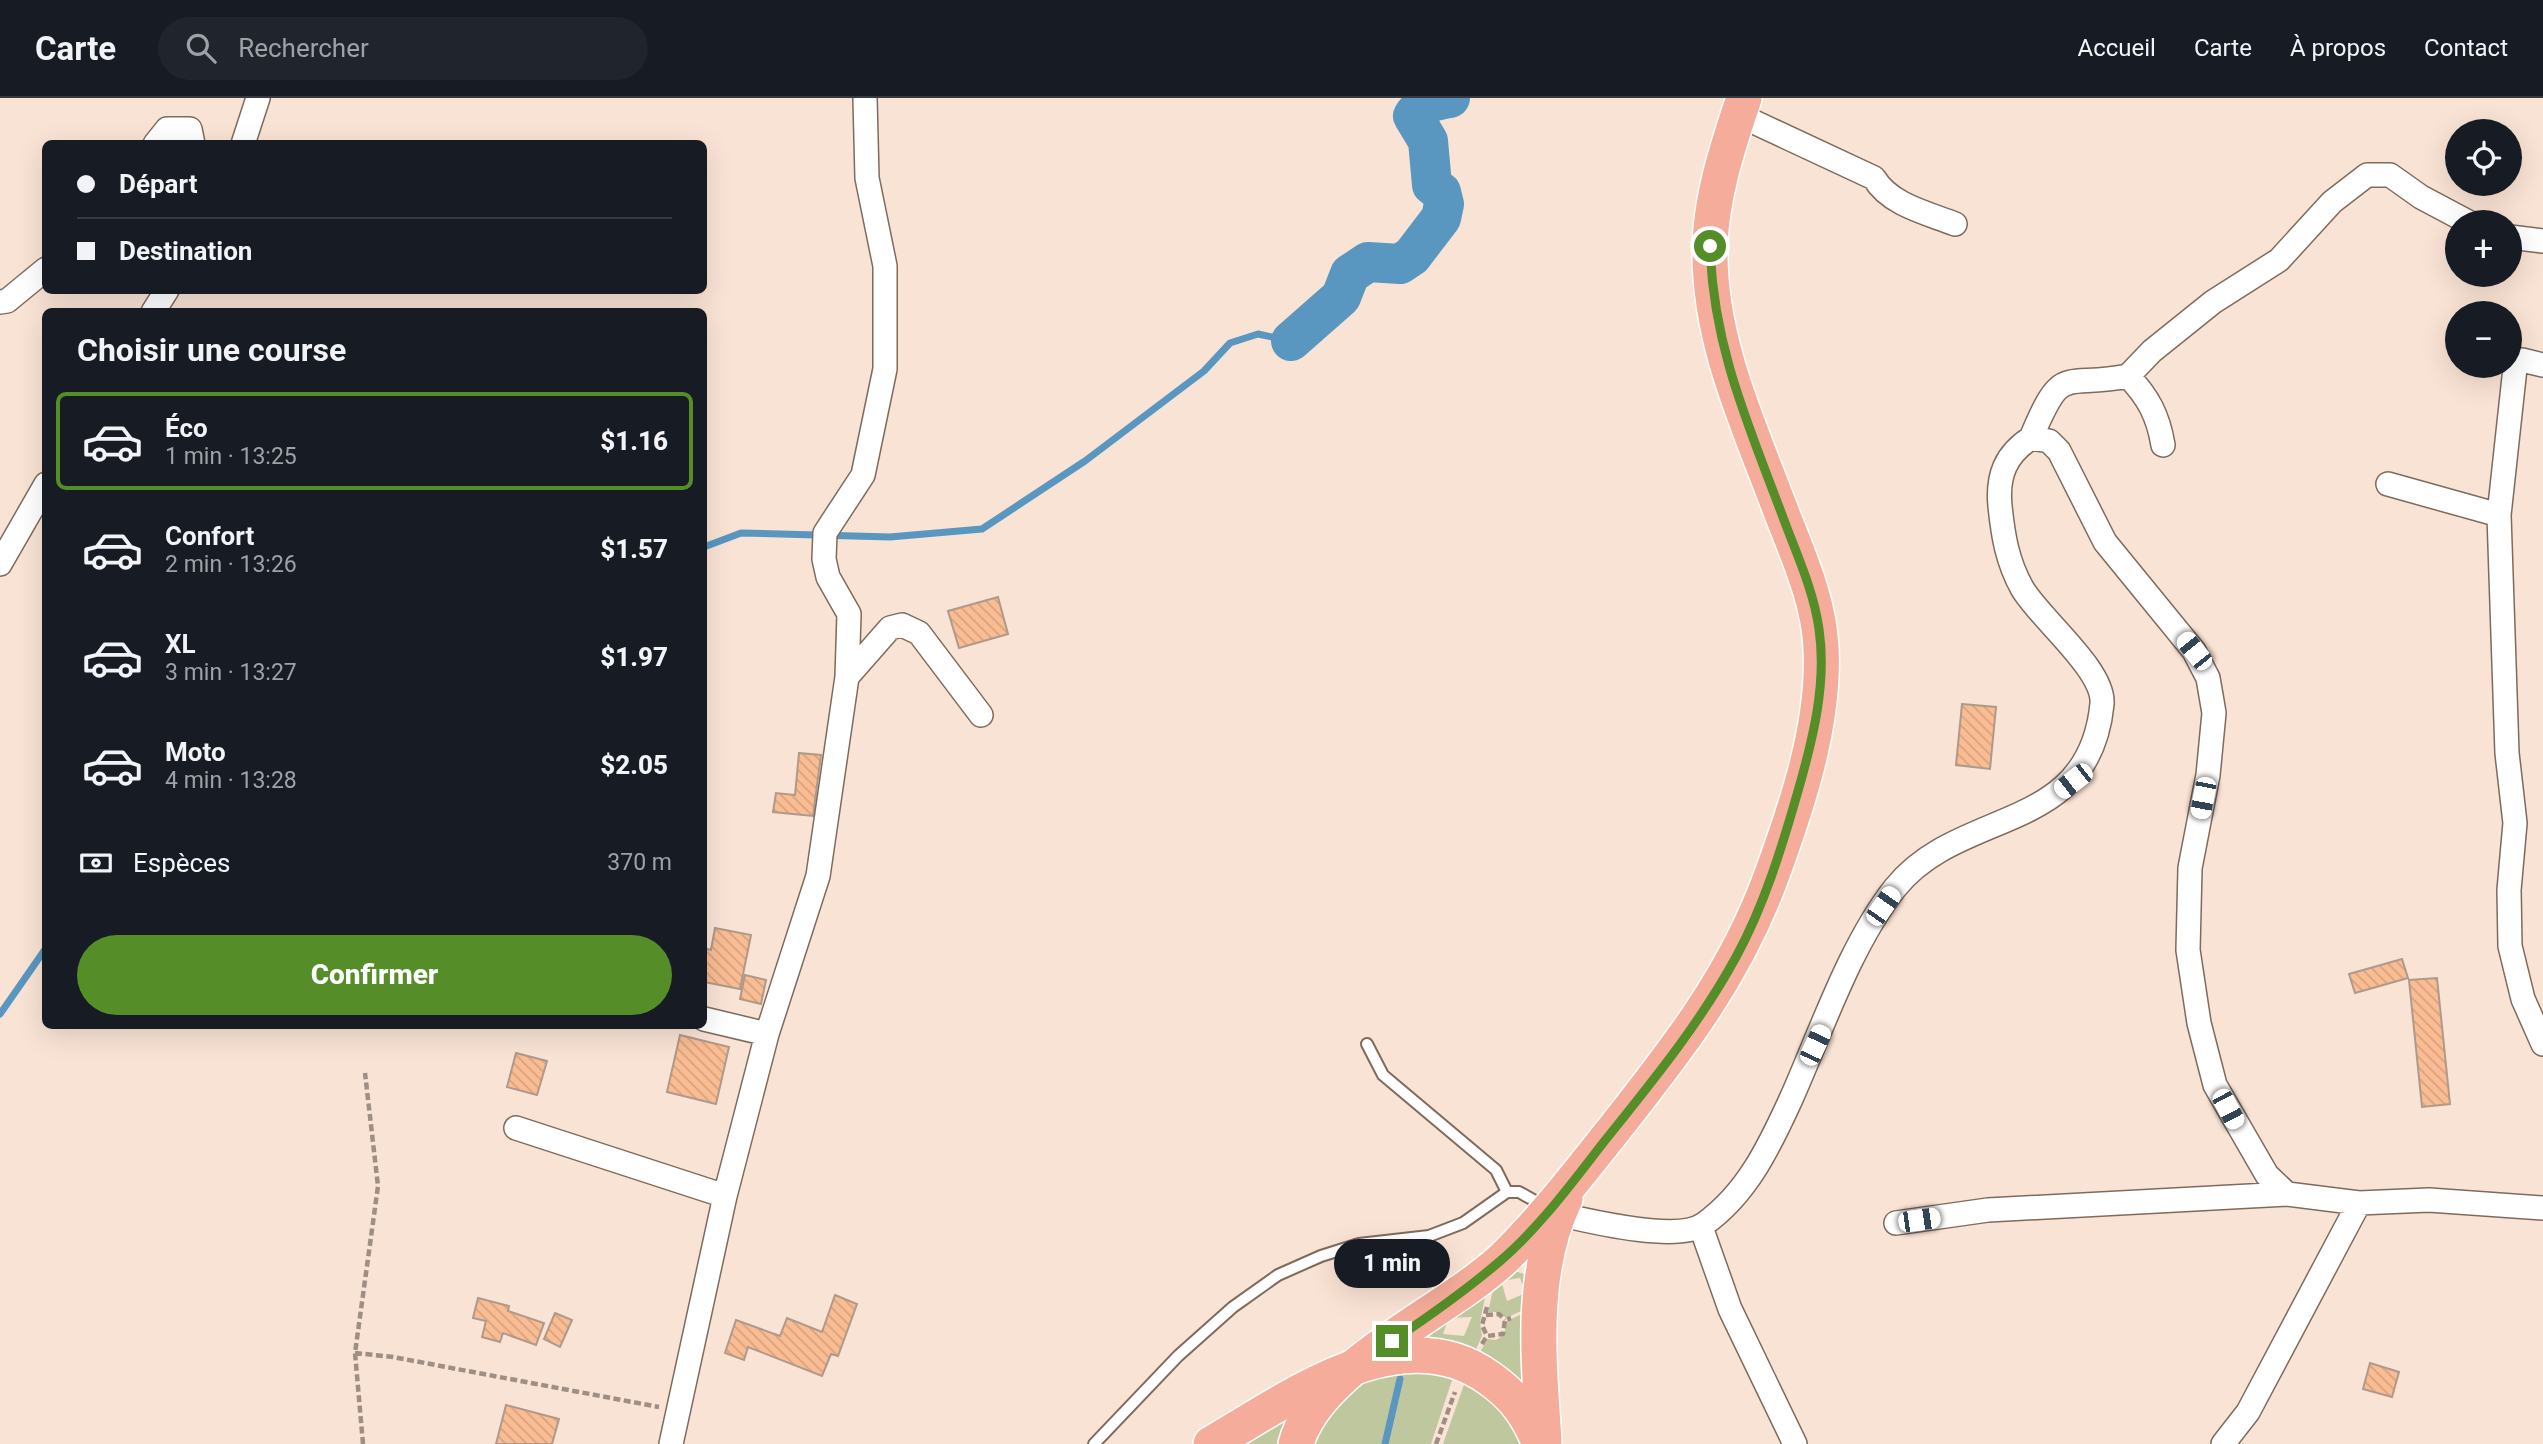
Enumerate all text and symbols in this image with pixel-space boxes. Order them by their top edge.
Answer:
search box [158,17,648,80]
text: Carte [35,29,116,68]
icon: search [182,29,220,67]
text: Rechercher [238,33,369,63]
text: Accueil [2077,34,2156,62]
text: Carte [2194,34,2252,62]
text: À propos [2290,34,2386,62]
text: Contact [2424,34,2508,62]
map controls [2445,119,2522,378]
button: locate [2445,119,2522,196]
text: Départ [119,169,197,199]
button: + [2445,210,2522,287]
route start [1694,230,1726,262]
text: Destination [119,236,252,266]
button: − [2445,301,2522,378]
text: Choisir une course [77,331,346,369]
icon: car [81,410,144,473]
text: Éco [165,413,208,443]
text: $1.16 [600,426,668,456]
text: 1 min · 13:25 [165,443,297,470]
icon: car [81,518,144,581]
text: Confort [165,521,254,551]
text: $1.57 [600,534,668,564]
text: 2 min · 13:26 [165,551,297,578]
icon: car [81,626,144,689]
car [2173,628,2216,674]
text: XL [165,629,196,659]
text: $1.97 [600,642,668,672]
text: 3 min · 13:27 [165,659,297,686]
icon: car [81,734,144,797]
text: Moto [165,737,226,767]
text: $2.05 [600,750,668,780]
car [2050,760,2097,802]
text: 4 min · 13:28 [165,767,297,794]
car [2189,775,2218,821]
icon: cash [77,844,115,882]
text: Espèces [133,848,230,878]
text: 370 m [607,849,672,876]
car [1863,883,1904,929]
button: Confirmer [77,935,672,1015]
car [1797,1022,1834,1068]
car [2209,1086,2248,1132]
car [1897,1207,1942,1233]
callout: 1 min [1334,1240,1450,1288]
text: 1 min [1363,1250,1421,1277]
route end [1376,1325,1408,1357]

